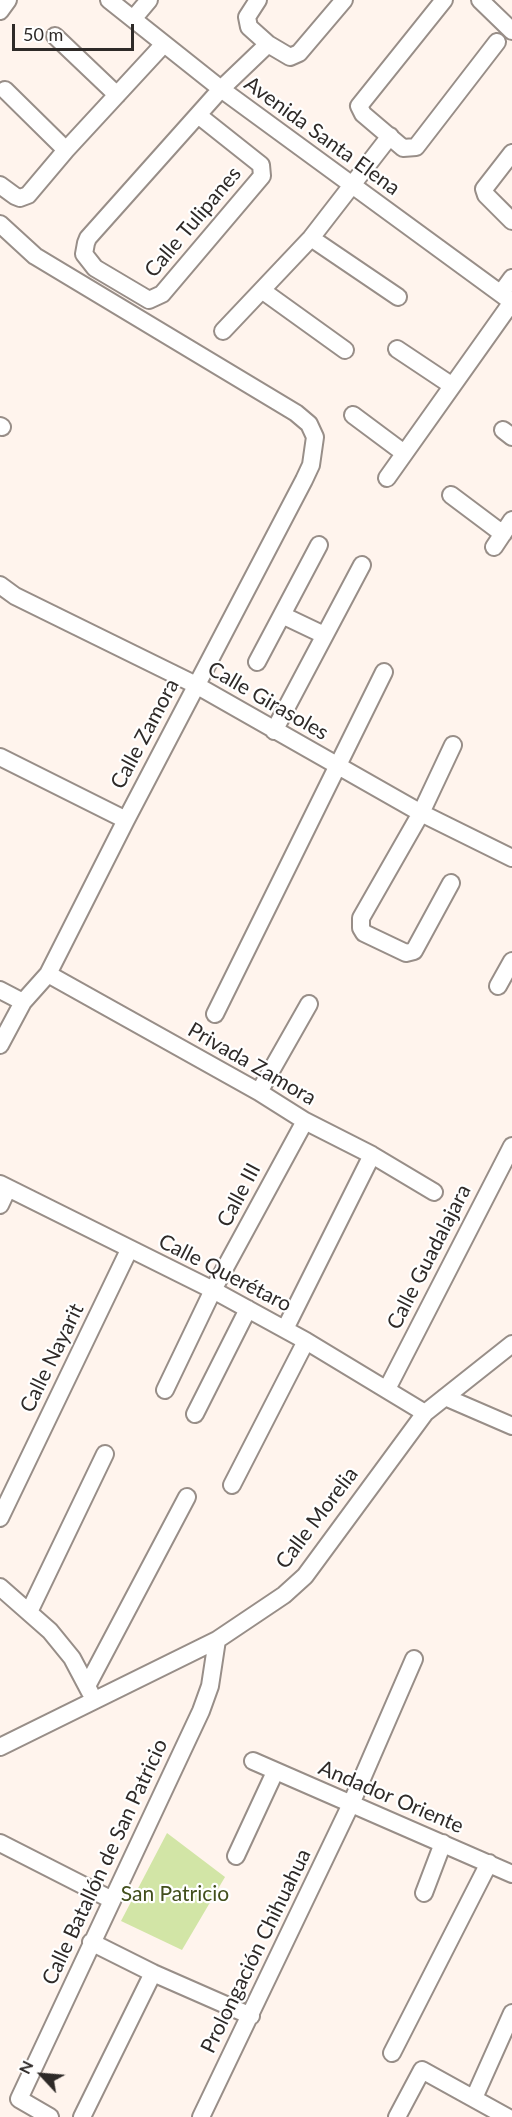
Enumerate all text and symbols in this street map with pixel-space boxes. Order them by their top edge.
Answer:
scale bar [15,12,136,50]
text: 50 m [23,23,63,45]
street label: Avenida Santa Elena [239,71,405,201]
street label: Calle Tulipanes [139,161,247,283]
street label: Calle Girasoles [203,656,333,746]
street label: Calle Zamora [105,675,185,793]
street label: Privada Zamora [183,1017,321,1111]
street label: Calle III [212,1159,266,1231]
street label: Calle Guadalajara [382,1180,476,1334]
street label: Calle Querétaro [154,1229,296,1317]
street label: Calle Nayarit [15,1299,89,1417]
street label: Calle Morelia [271,1462,363,1574]
street label: Calle Batallón de San Patricio [37,1735,173,1989]
street label: Andador Oriente [315,1755,467,1839]
street label: Prolongación Chihuahua [196,1845,316,2057]
park label: San Patricio [121,1881,229,1907]
north arrow [12,2045,72,2105]
text: N [14,2057,37,2077]

